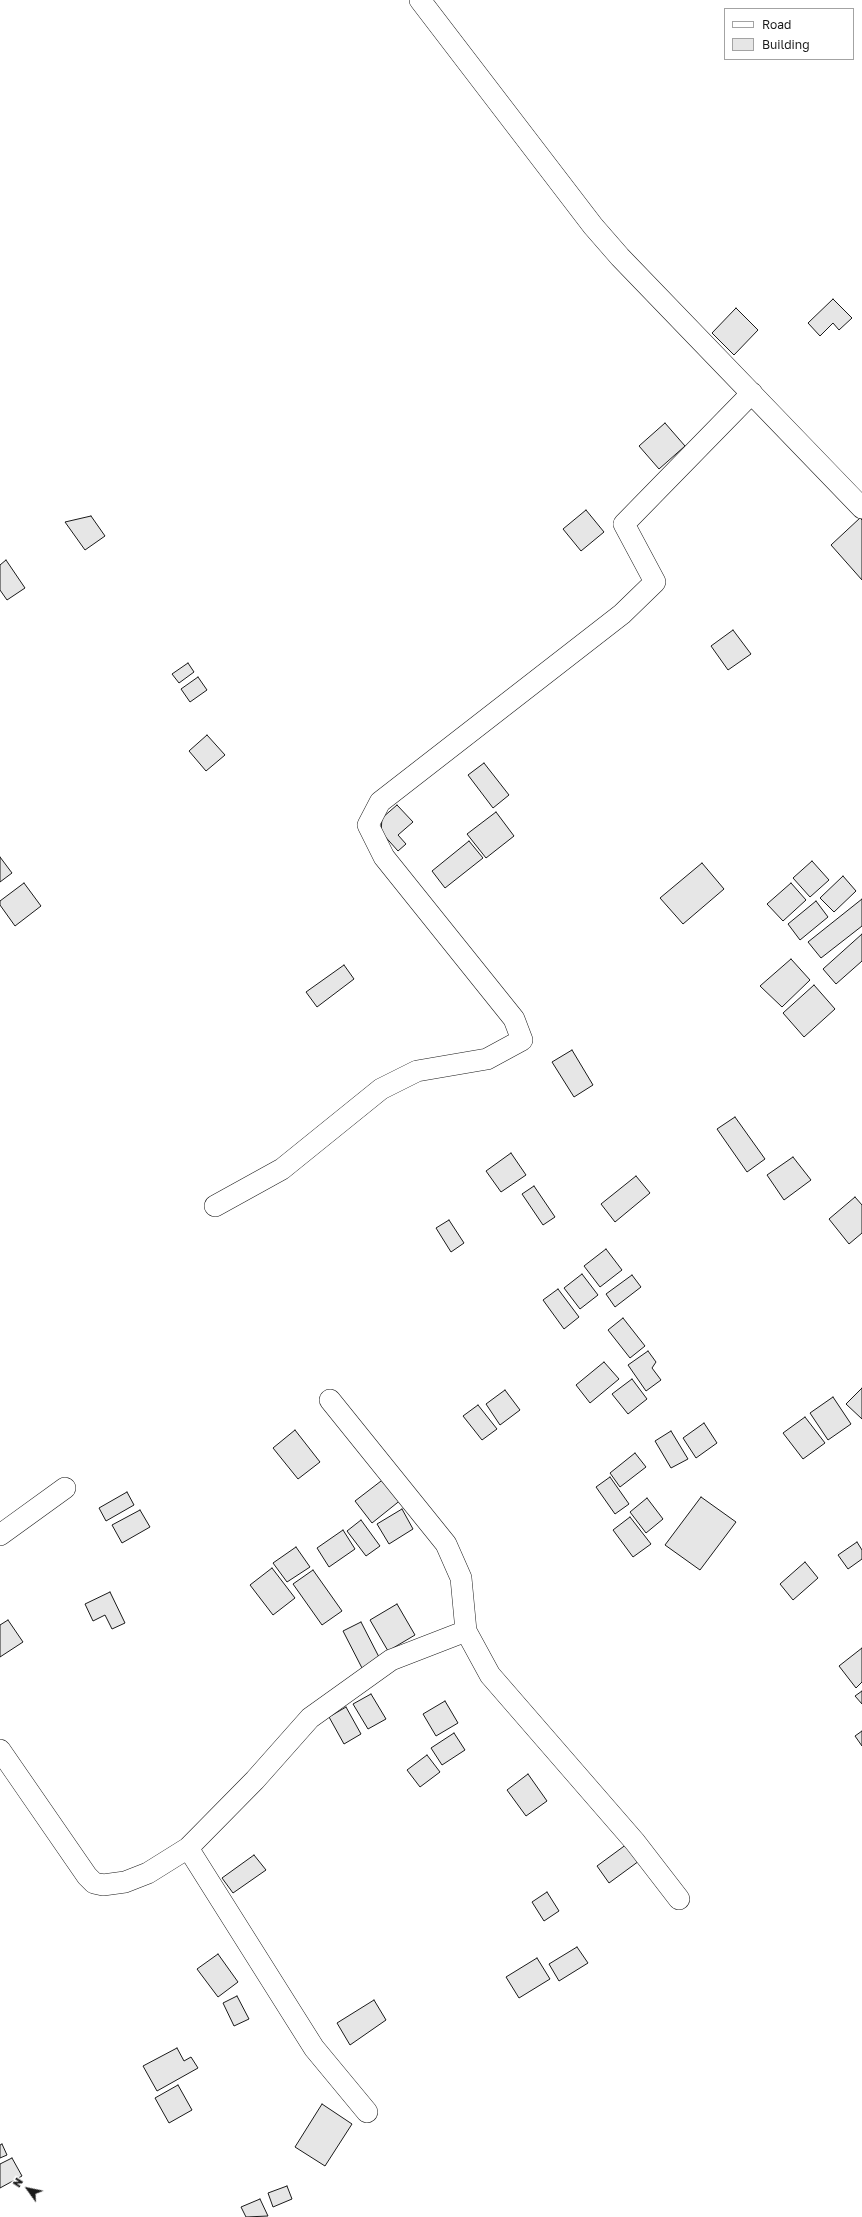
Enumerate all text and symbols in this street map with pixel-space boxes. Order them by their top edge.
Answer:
legend [724,8,854,60]
text: Road [762,17,791,32]
text: Building [762,37,810,52]
north arrow [8,2169,48,2209]
text: N [10,2175,25,2189]

